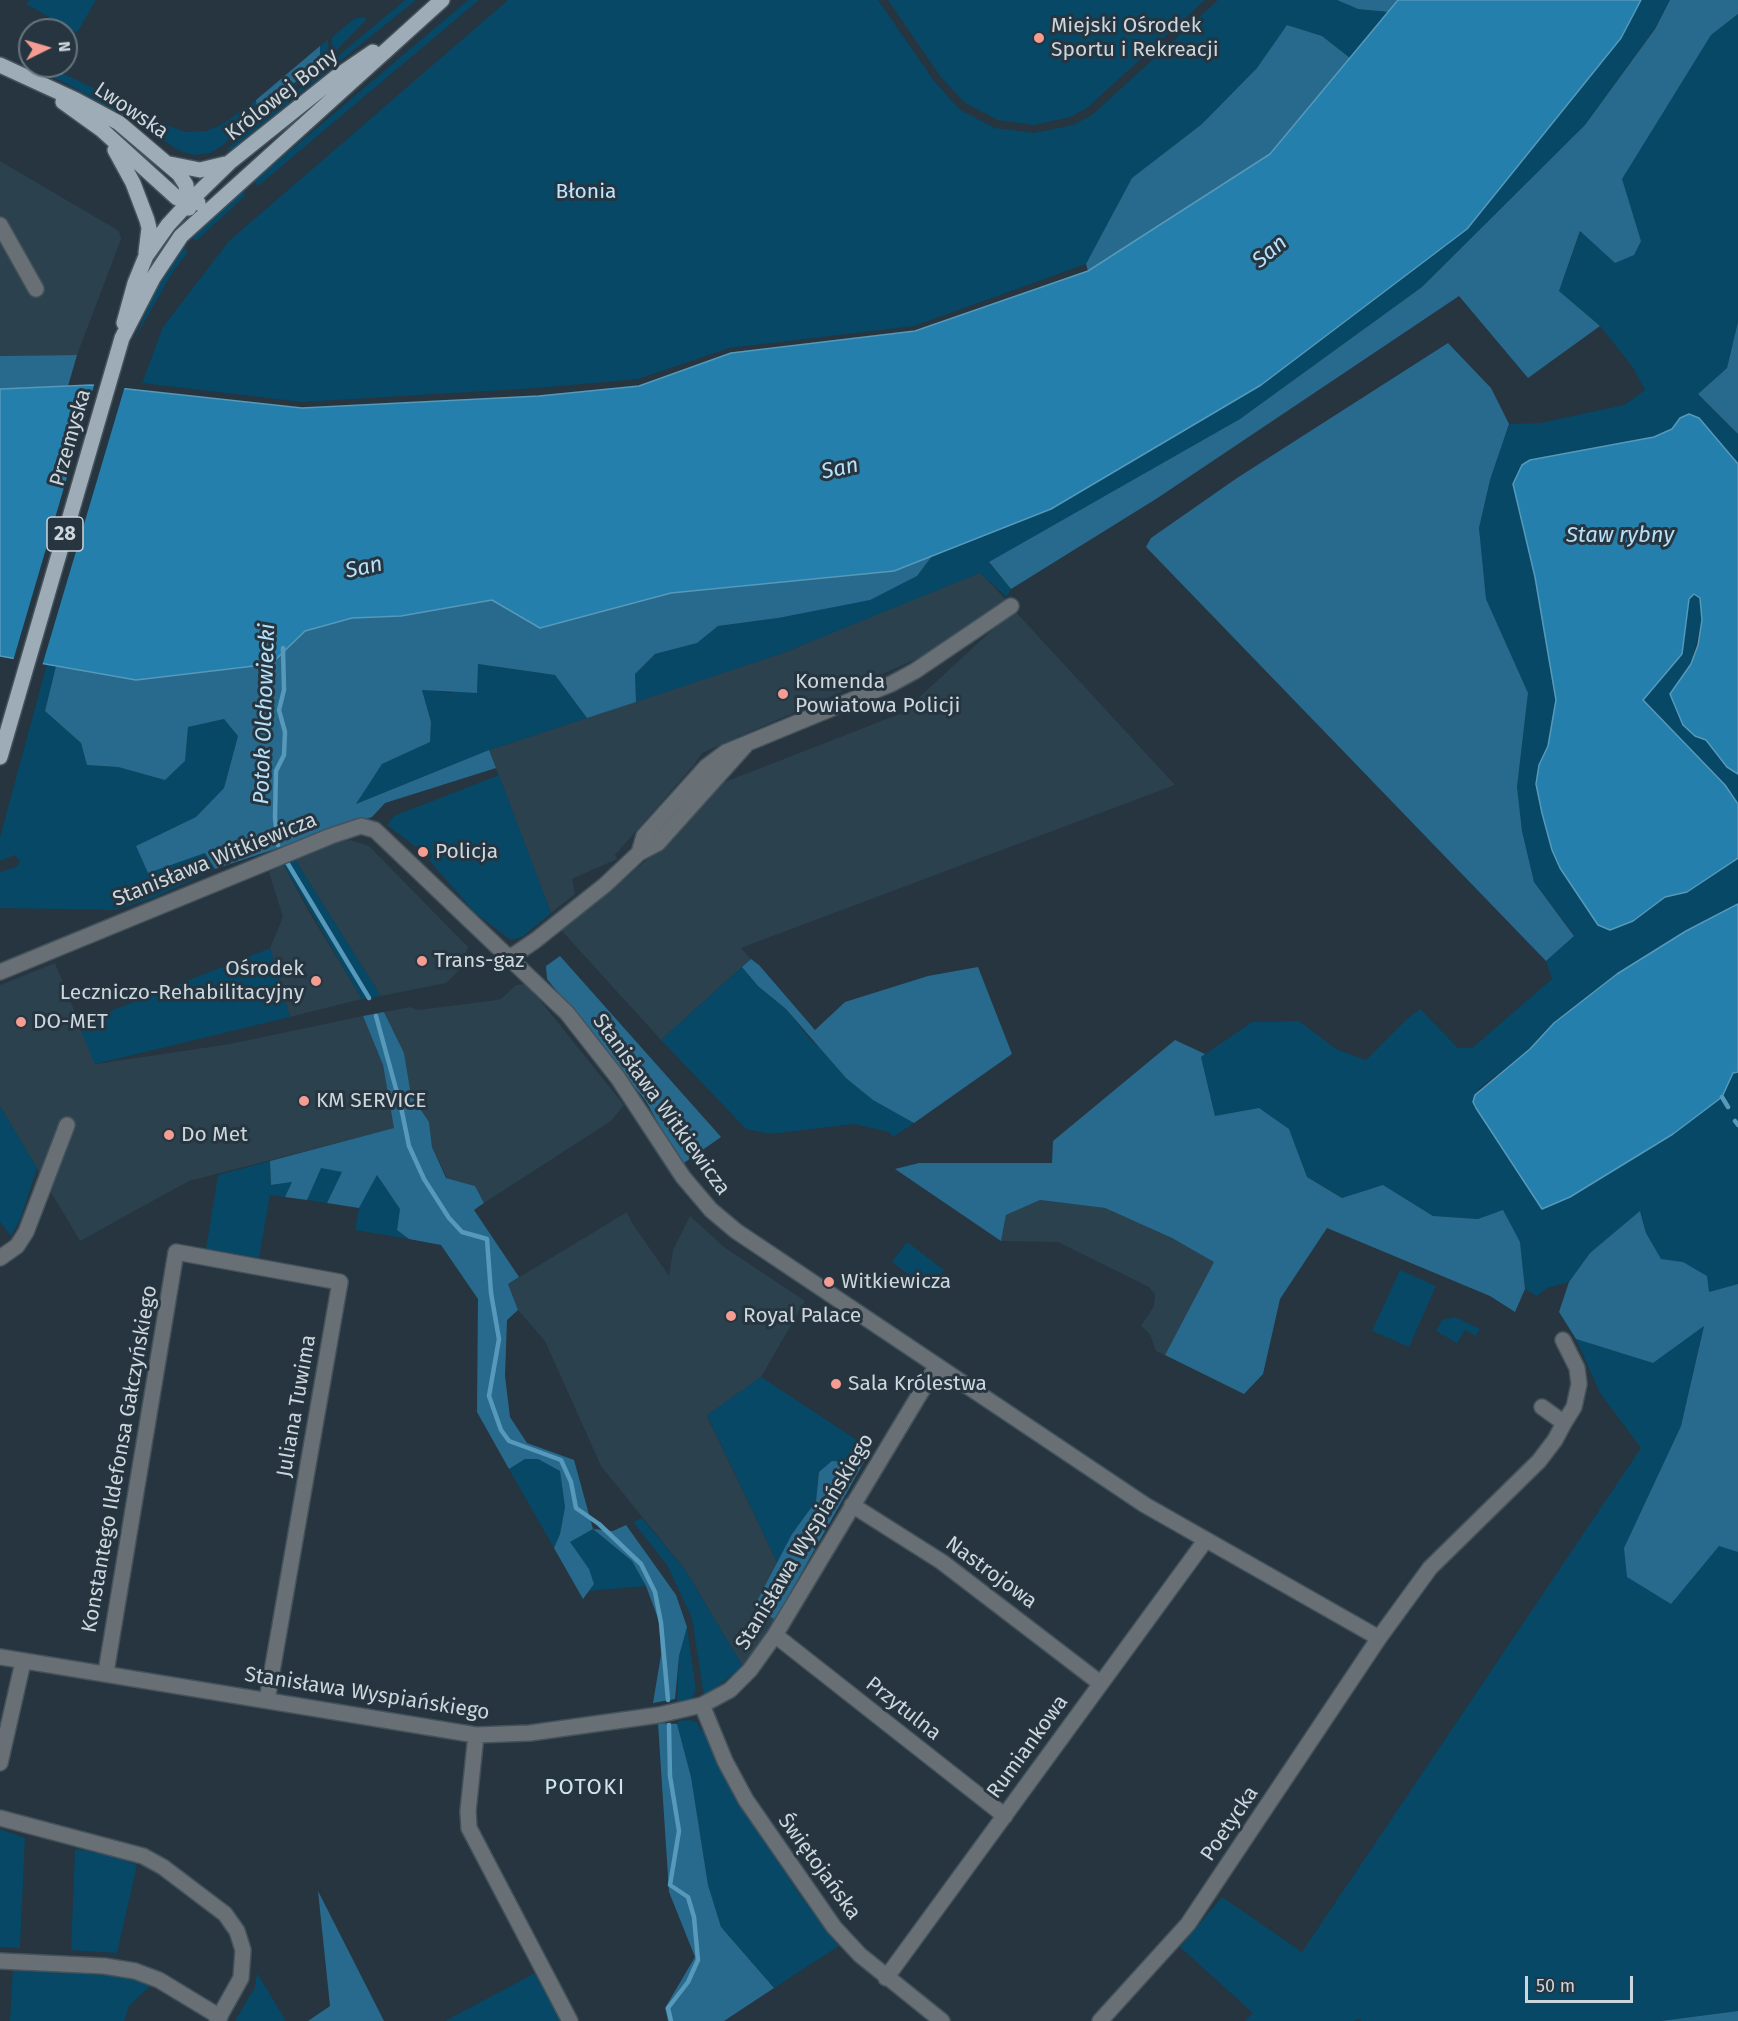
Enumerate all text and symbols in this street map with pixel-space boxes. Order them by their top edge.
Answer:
place label: Miejski Ośrodek Sportu i Rekreacji [1051,13,1219,63]
north arrow [18,18,78,78]
marker: Miejski Ośrodek Sportu i Rekreacji [1032,31,1046,45]
text: N [55,40,74,53]
street label: Królowej Bony [221,43,343,147]
street label: Lwowska [89,77,173,145]
park label: Błonia [555,179,617,205]
water label: San [1247,230,1293,274]
street label: Przemyska [45,387,97,489]
water label: San [819,452,861,486]
road number: 28 [47,517,83,551]
water label: Staw rybny [1566,523,1674,549]
water label: San [343,551,385,585]
water label: Potok Olchowiecki [249,623,281,805]
place label: Komenda Powiatowa Policji [795,669,960,719]
marker: Komenda Powiatowa Policji [776,687,790,701]
street label: Stanisława Witkiewicza [109,808,321,912]
place label: Policja [435,839,498,865]
marker: Policja [416,845,430,859]
place label: Trans-gaz [434,948,525,974]
marker: Trans-gaz [415,954,429,968]
place label: Ośrodek Leczniczo-Rehabilitacyjny [60,956,304,1006]
marker: Ośrodek Leczniczo-Rehabilitacyjny [309,974,323,988]
place label: DO-MET [33,1009,108,1035]
street label: Stanisława Witkiewicza [587,1009,735,1201]
marker: DO-MET [14,1015,28,1029]
place label: KM SERVICE [316,1088,426,1114]
marker: KM SERVICE [297,1094,311,1108]
place label: Do Met [181,1122,248,1148]
marker: Do Met [162,1128,176,1142]
place label: Witkiewicza [841,1269,951,1295]
marker: Witkiewicza [822,1275,836,1289]
street label: Konstantego Ildefonsa Gałczyńskiego [77,1283,163,1635]
place label: Royal Palace [743,1303,861,1329]
marker: Royal Palace [724,1309,738,1323]
street label: Juliana Tuwima [272,1333,322,1479]
place label: Sala Królestwa [848,1371,987,1397]
marker: Sala Królestwa [829,1377,843,1391]
street label: Stanisława Wyspiańskiego [730,1429,880,1655]
street label: Nastrojowa [940,1531,1042,1615]
street label: Stanisława Wyspiańskiego [243,1662,491,1726]
street label: Przytulna [860,1672,946,1746]
street label: Rumiankowa [982,1690,1074,1804]
district label: POTOKI [544,1775,626,1801]
street label: Poetycka [1196,1782,1264,1866]
street label: Świętojańska [772,1809,866,1925]
scale bar [1528,1964,1636,2002]
text: 50 m [1536,1975,1575,1997]

